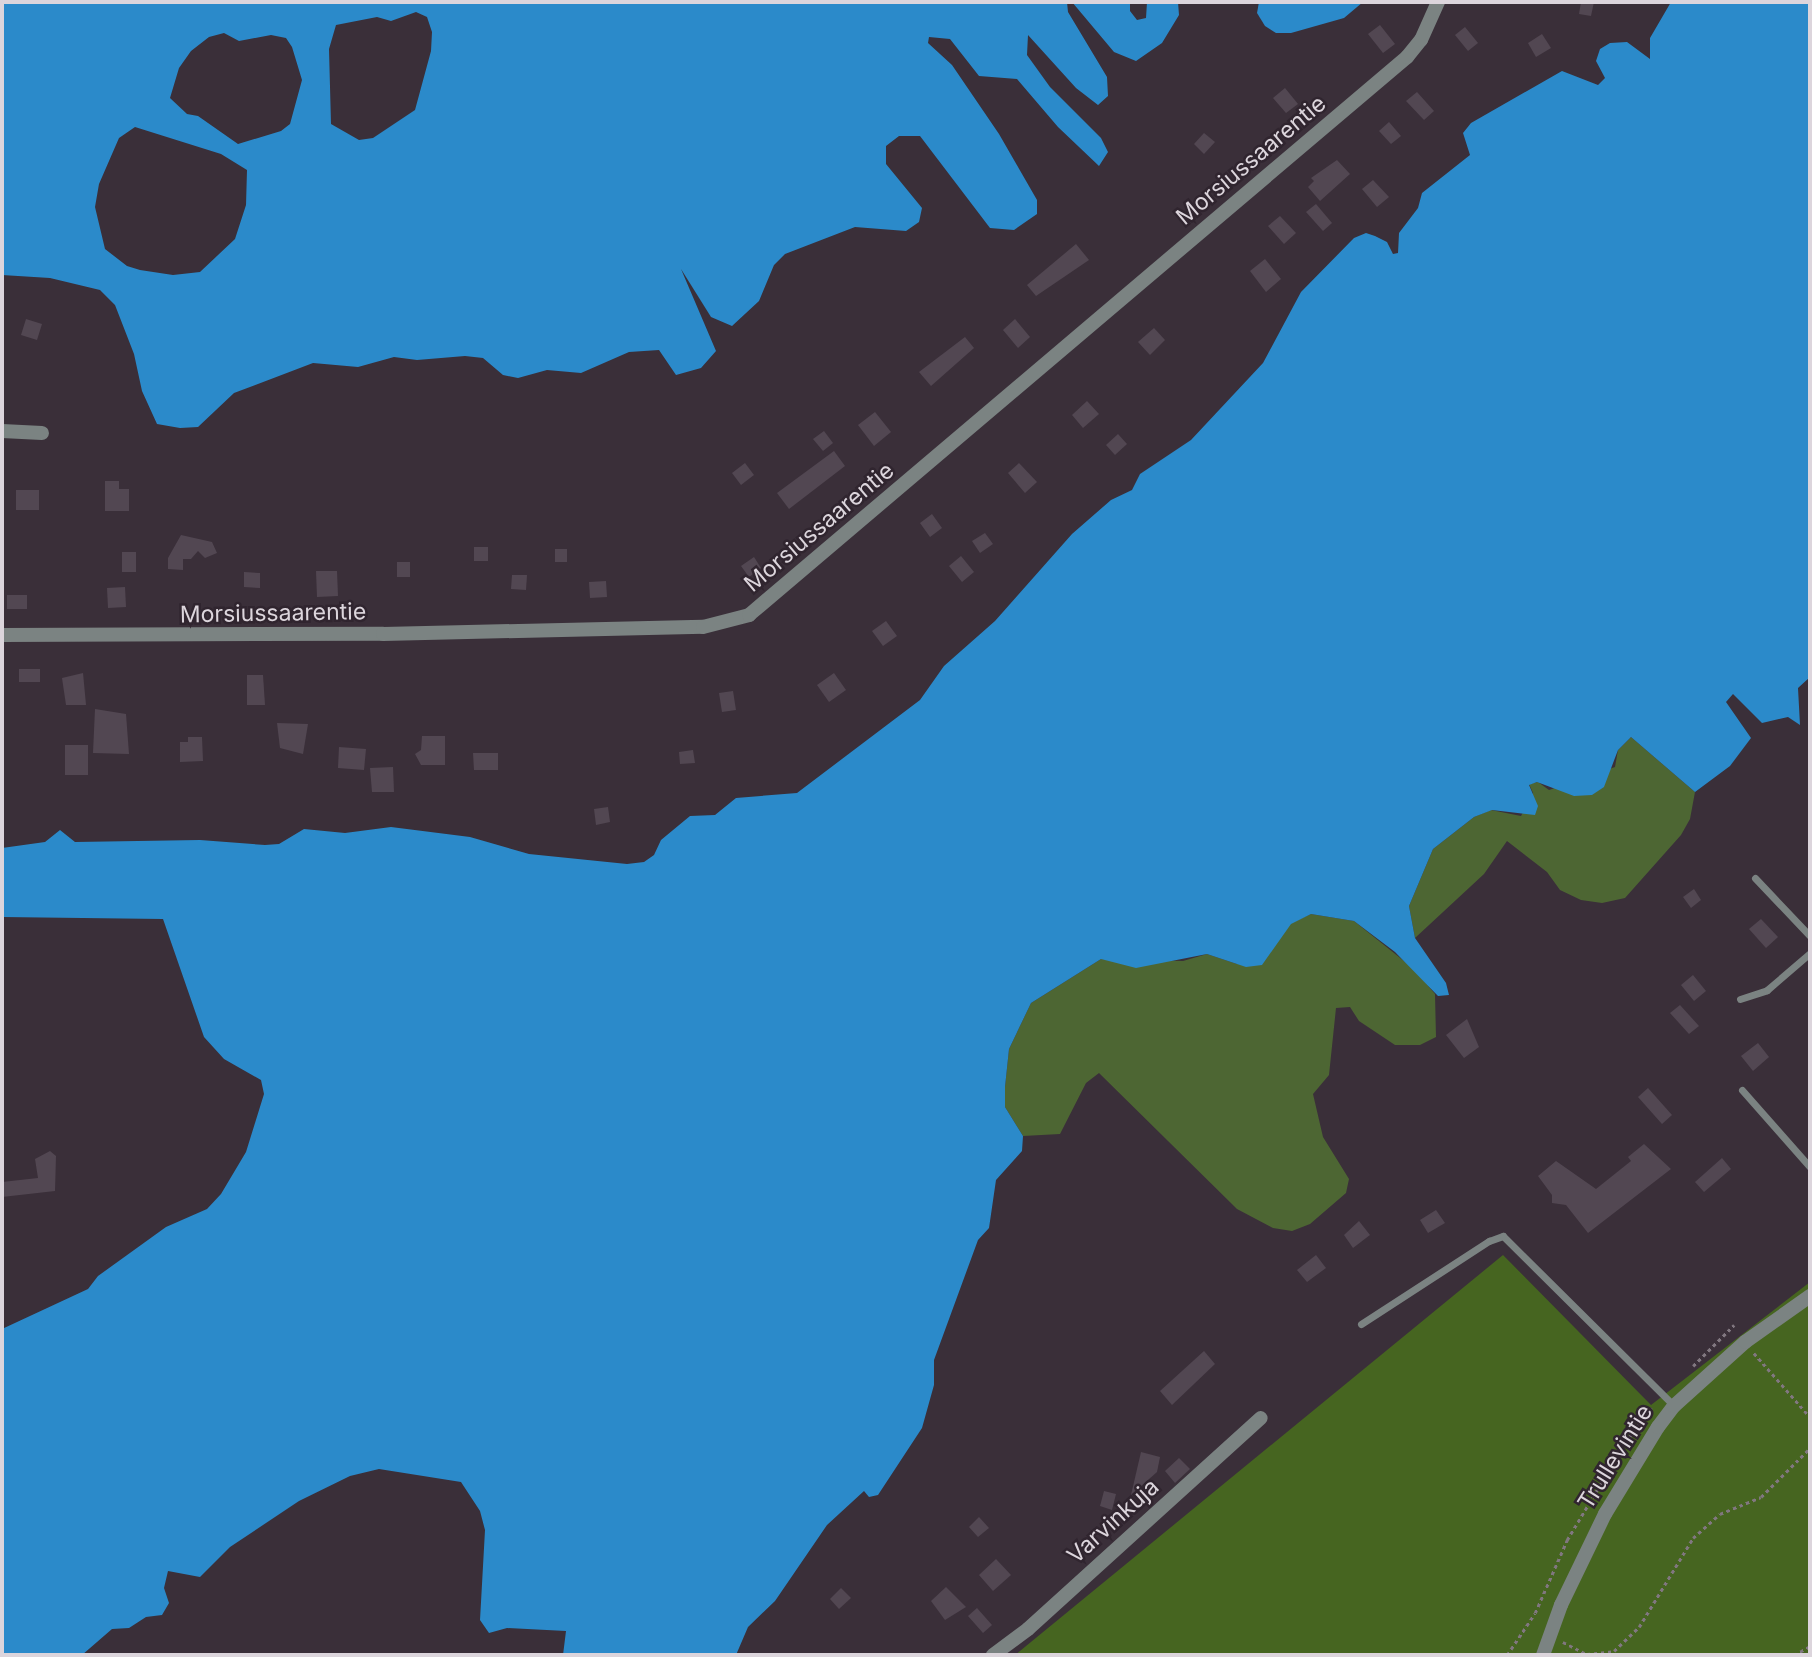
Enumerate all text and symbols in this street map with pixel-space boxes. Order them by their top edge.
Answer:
street label: Morsiussaarentie [1171,90,1331,230]
street label: Morsiussaarentie [739,457,899,597]
street label: Morsiussaarentie [180,598,366,628]
street label: Trullevintie [1572,1399,1658,1515]
street label: Varvinkuja [1062,1473,1164,1569]

